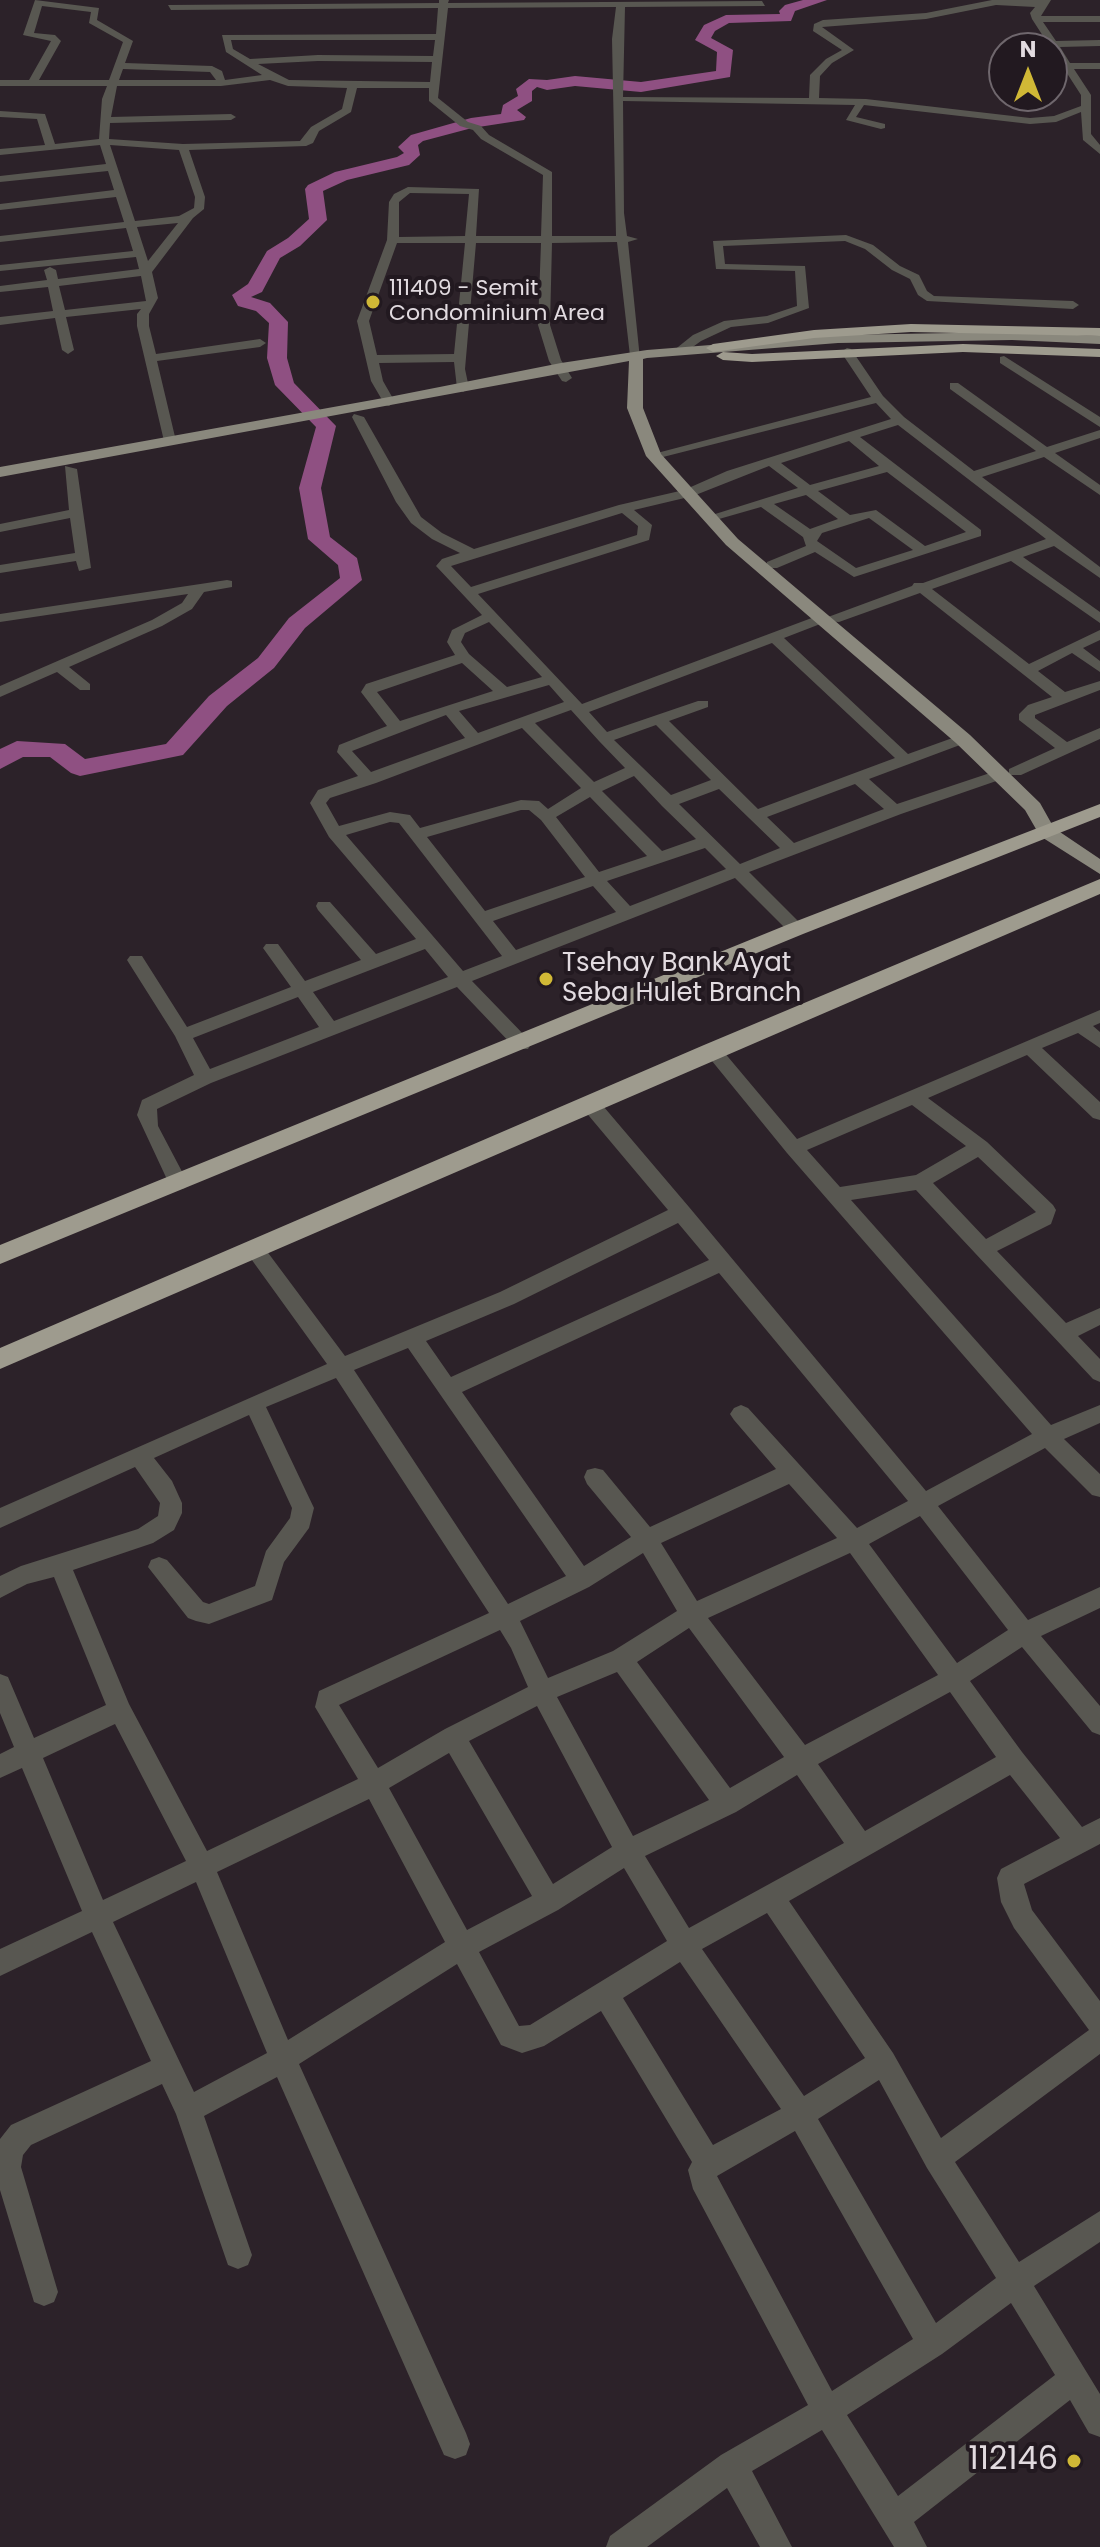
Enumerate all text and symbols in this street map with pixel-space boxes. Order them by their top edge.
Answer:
north arrow [988,32,1068,112]
text: N [1020,34,1036,65]
place label: 111409 - Semit Condominium Area [389,276,605,328]
marker: 111409 - Semit Condominium Area [364,293,382,311]
place label: Tsehay Bank Ayat Seba Hulet Branch [562,948,801,1010]
marker: Tsehay Bank Ayat Seba Hulet Branch [537,970,555,988]
place label: 112146 [968,2442,1058,2480]
marker: 112146 [1065,2452,1083,2470]

